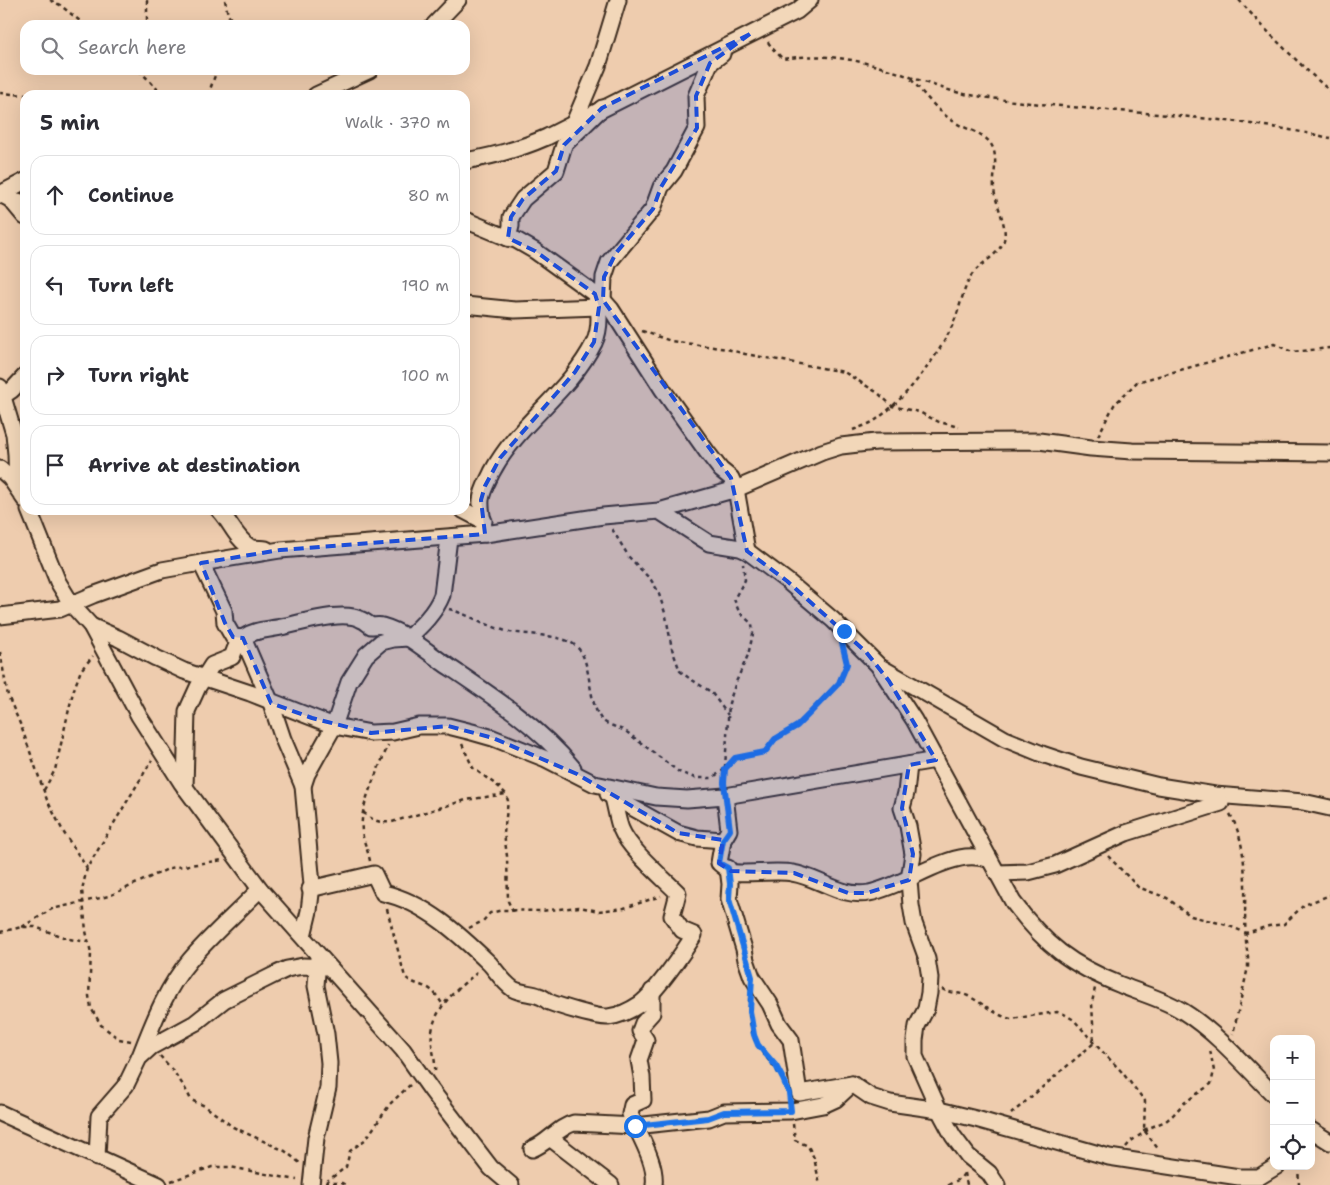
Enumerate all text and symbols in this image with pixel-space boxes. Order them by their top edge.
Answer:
search box [20,20,470,75]
icon: search [38,34,66,62]
text: Search here [78,35,187,60]
text: 5 min [40,109,100,137]
text: Walk · 370 m [345,112,450,133]
icon: ahead [41,181,69,209]
text: Continue [88,183,174,208]
text: 80 m [408,185,449,206]
icon: left [41,271,69,299]
text: Turn left [88,273,174,298]
text: 190 m [402,275,449,296]
icon: right [41,361,69,389]
text: Turn right [88,363,189,388]
text: 100 m [401,365,449,386]
icon: arrive [41,451,69,479]
text: Arrive at destination [88,453,300,478]
route end [833,620,856,643]
map controls [1270,1035,1315,1170]
button: + [1270,1035,1315,1080]
button: − [1270,1080,1315,1125]
route start [624,1115,647,1138]
button: locate [1270,1125,1315,1170]

